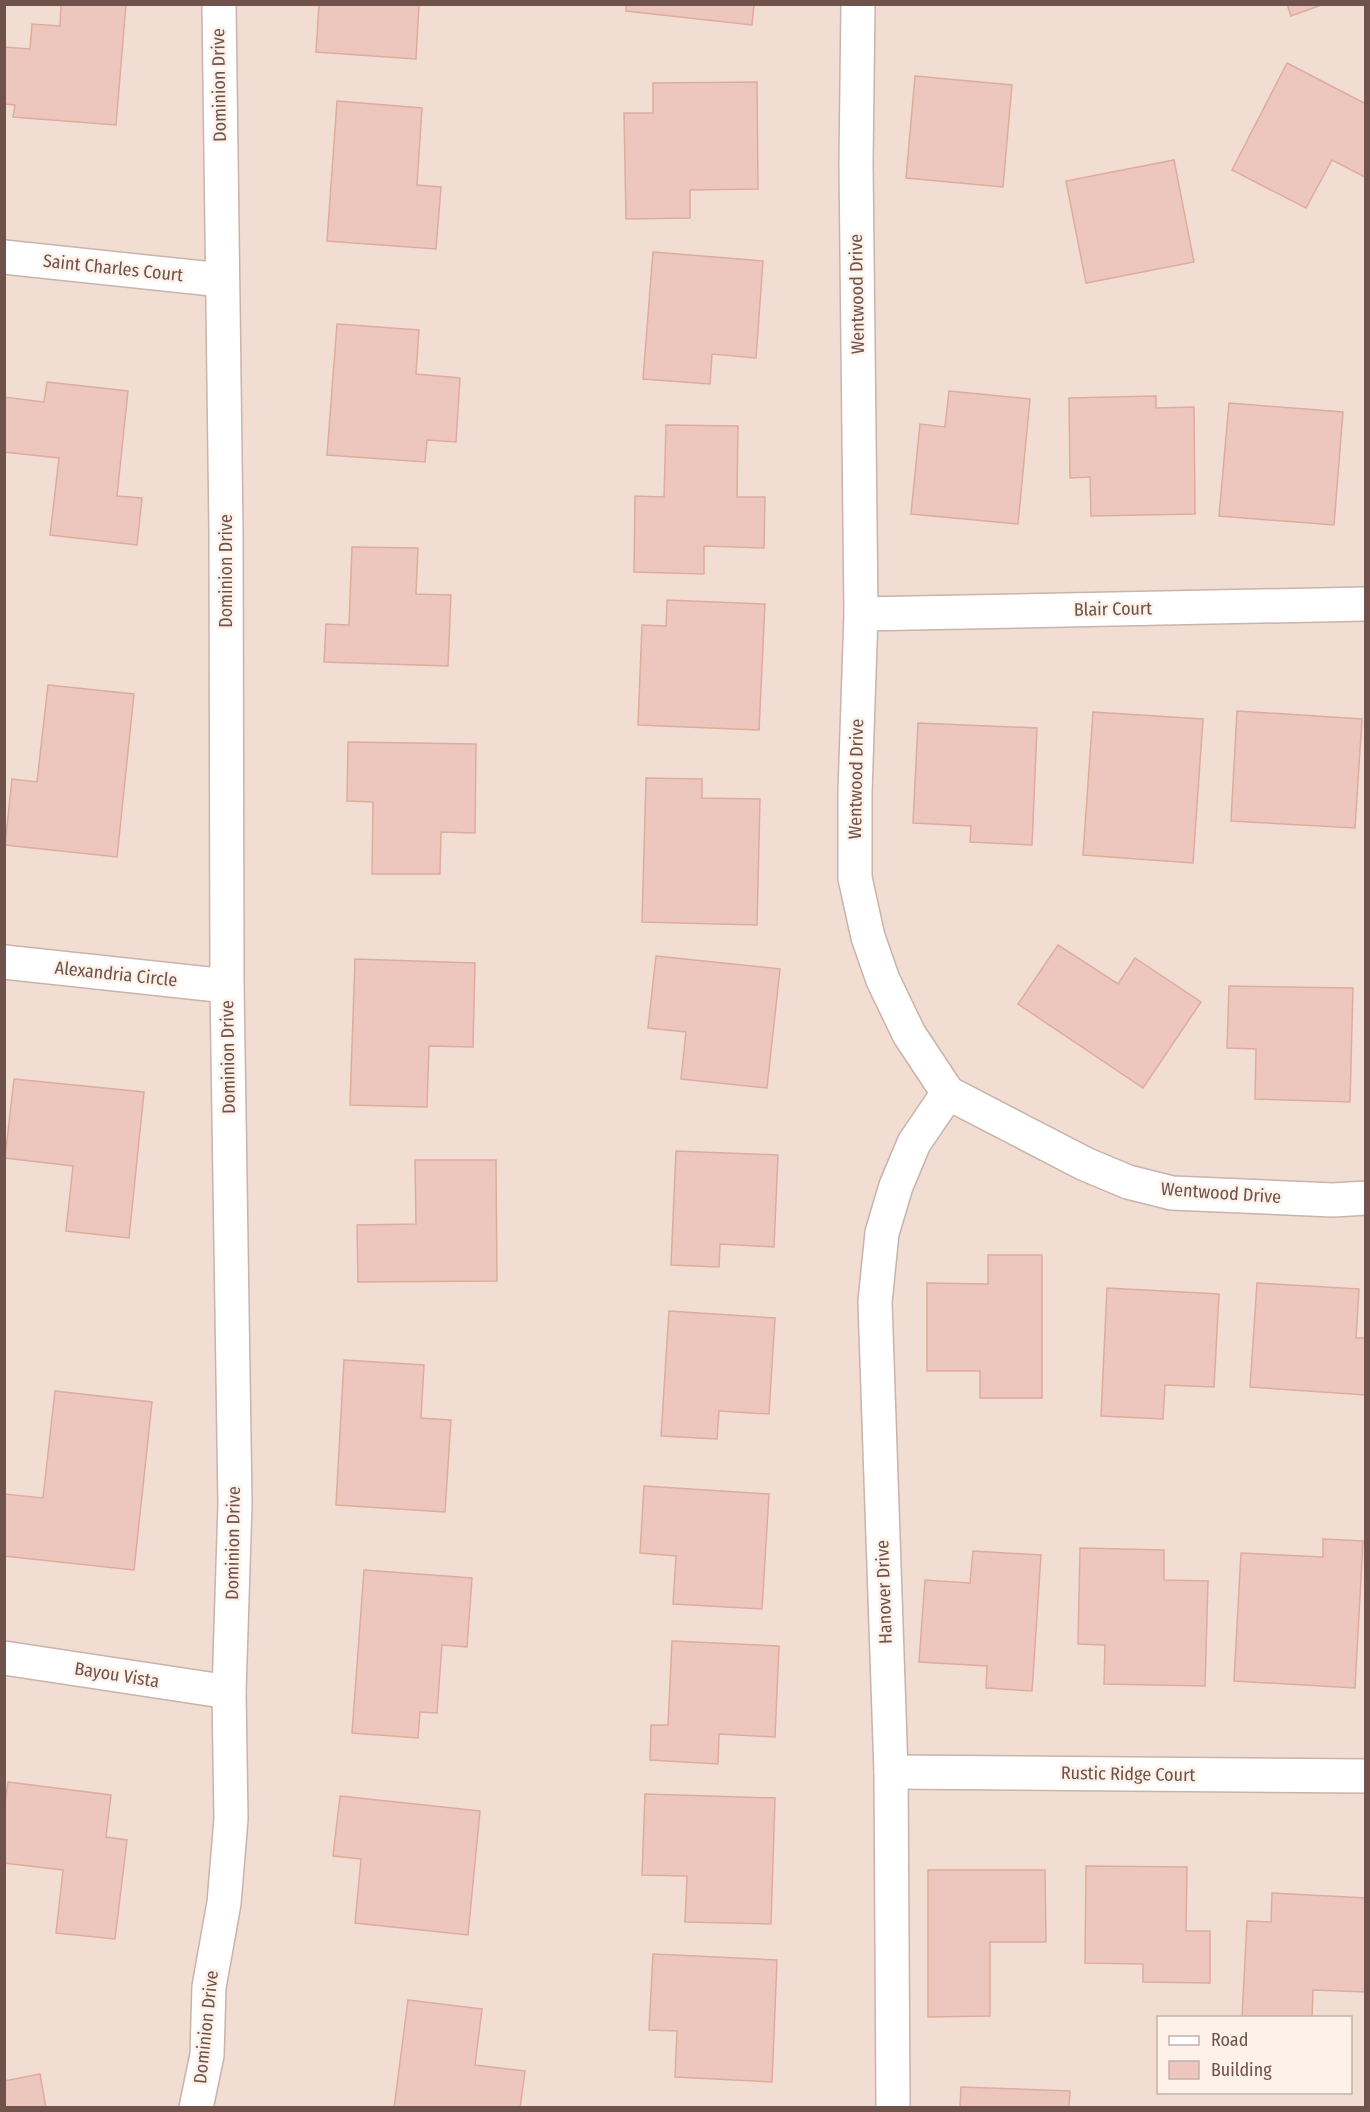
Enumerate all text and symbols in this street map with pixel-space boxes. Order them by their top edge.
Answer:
street label: Dominion Drive [207,28,231,142]
street label: Wentwood Drive [845,234,869,354]
street label: Saint Charles Court [42,250,184,286]
street label: Dominion Drive [215,514,237,628]
street label: Blair Court [1074,597,1152,621]
street label: Wentwood Drive [844,719,868,839]
street label: Alexandria Circle [54,957,178,991]
street label: Dominion Drive [216,1000,240,1114]
street label: Wentwood Drive [1160,1178,1282,1208]
street label: Dominion Drive [221,1486,245,1600]
street label: Hanover Drive [871,1540,897,1644]
street label: Bayou Vista [73,1657,161,1693]
street label: Rustic Ridge Court [1061,1762,1195,1786]
street label: Dominion Drive [189,1969,223,2085]
legend [1157,2016,1352,2094]
text: Road [1211,2029,1248,2051]
text: Building [1211,2059,1272,2081]

